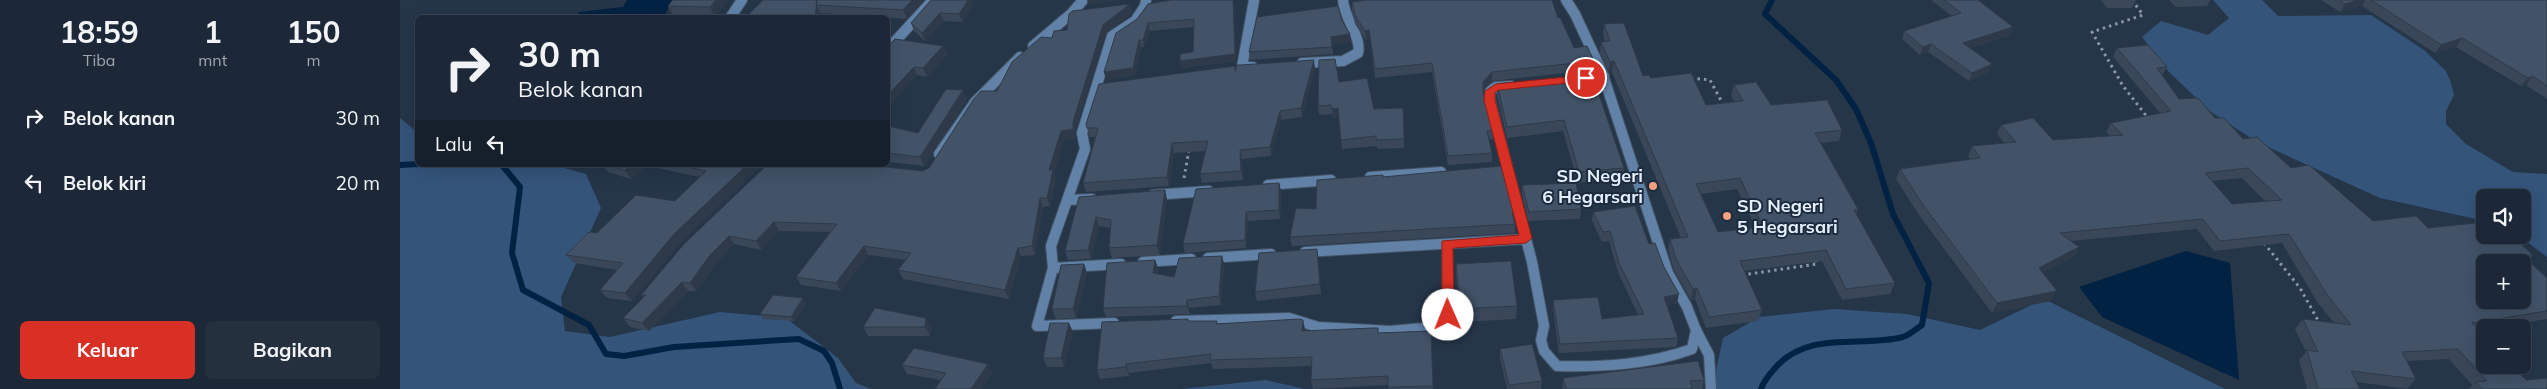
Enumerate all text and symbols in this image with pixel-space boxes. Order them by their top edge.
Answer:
text: 18:59 [59,13,139,51]
text: 1 [204,13,222,51]
text: 150 [287,13,341,51]
text: 30 m [518,32,601,76]
icon: right [435,35,500,100]
text: Tiba [83,50,115,70]
text: mnt [198,50,227,70]
text: m [307,50,321,70]
pin [1565,57,1607,99]
icon: arrive [1572,64,1600,92]
text: Belok kanan [518,75,643,103]
icon: right [20,104,48,132]
text: Belok kanan [63,106,175,130]
text: 30 m [336,106,380,130]
icon: left [482,130,510,158]
text: Lalu [435,132,472,156]
place label: SD Negeri 6 Hegarsari [1542,164,1643,208]
icon: left [20,169,48,197]
text: Belok kiri [63,171,146,195]
text: 20 m [336,171,380,195]
marker: SD Negeri 6 Hegarsari [1647,180,1659,192]
map controls [2476,189,2531,374]
button: sound [2476,189,2531,244]
place label: SD Negeri 5 Hegarsari [1737,194,1838,238]
marker: SD Negeri 5 Hegarsari [1721,210,1733,222]
button: + [2476,254,2531,309]
position arrow [1421,288,1473,340]
button: − [2476,319,2531,374]
button: Keluar [20,321,195,379]
button: Bagikan [205,321,380,379]

